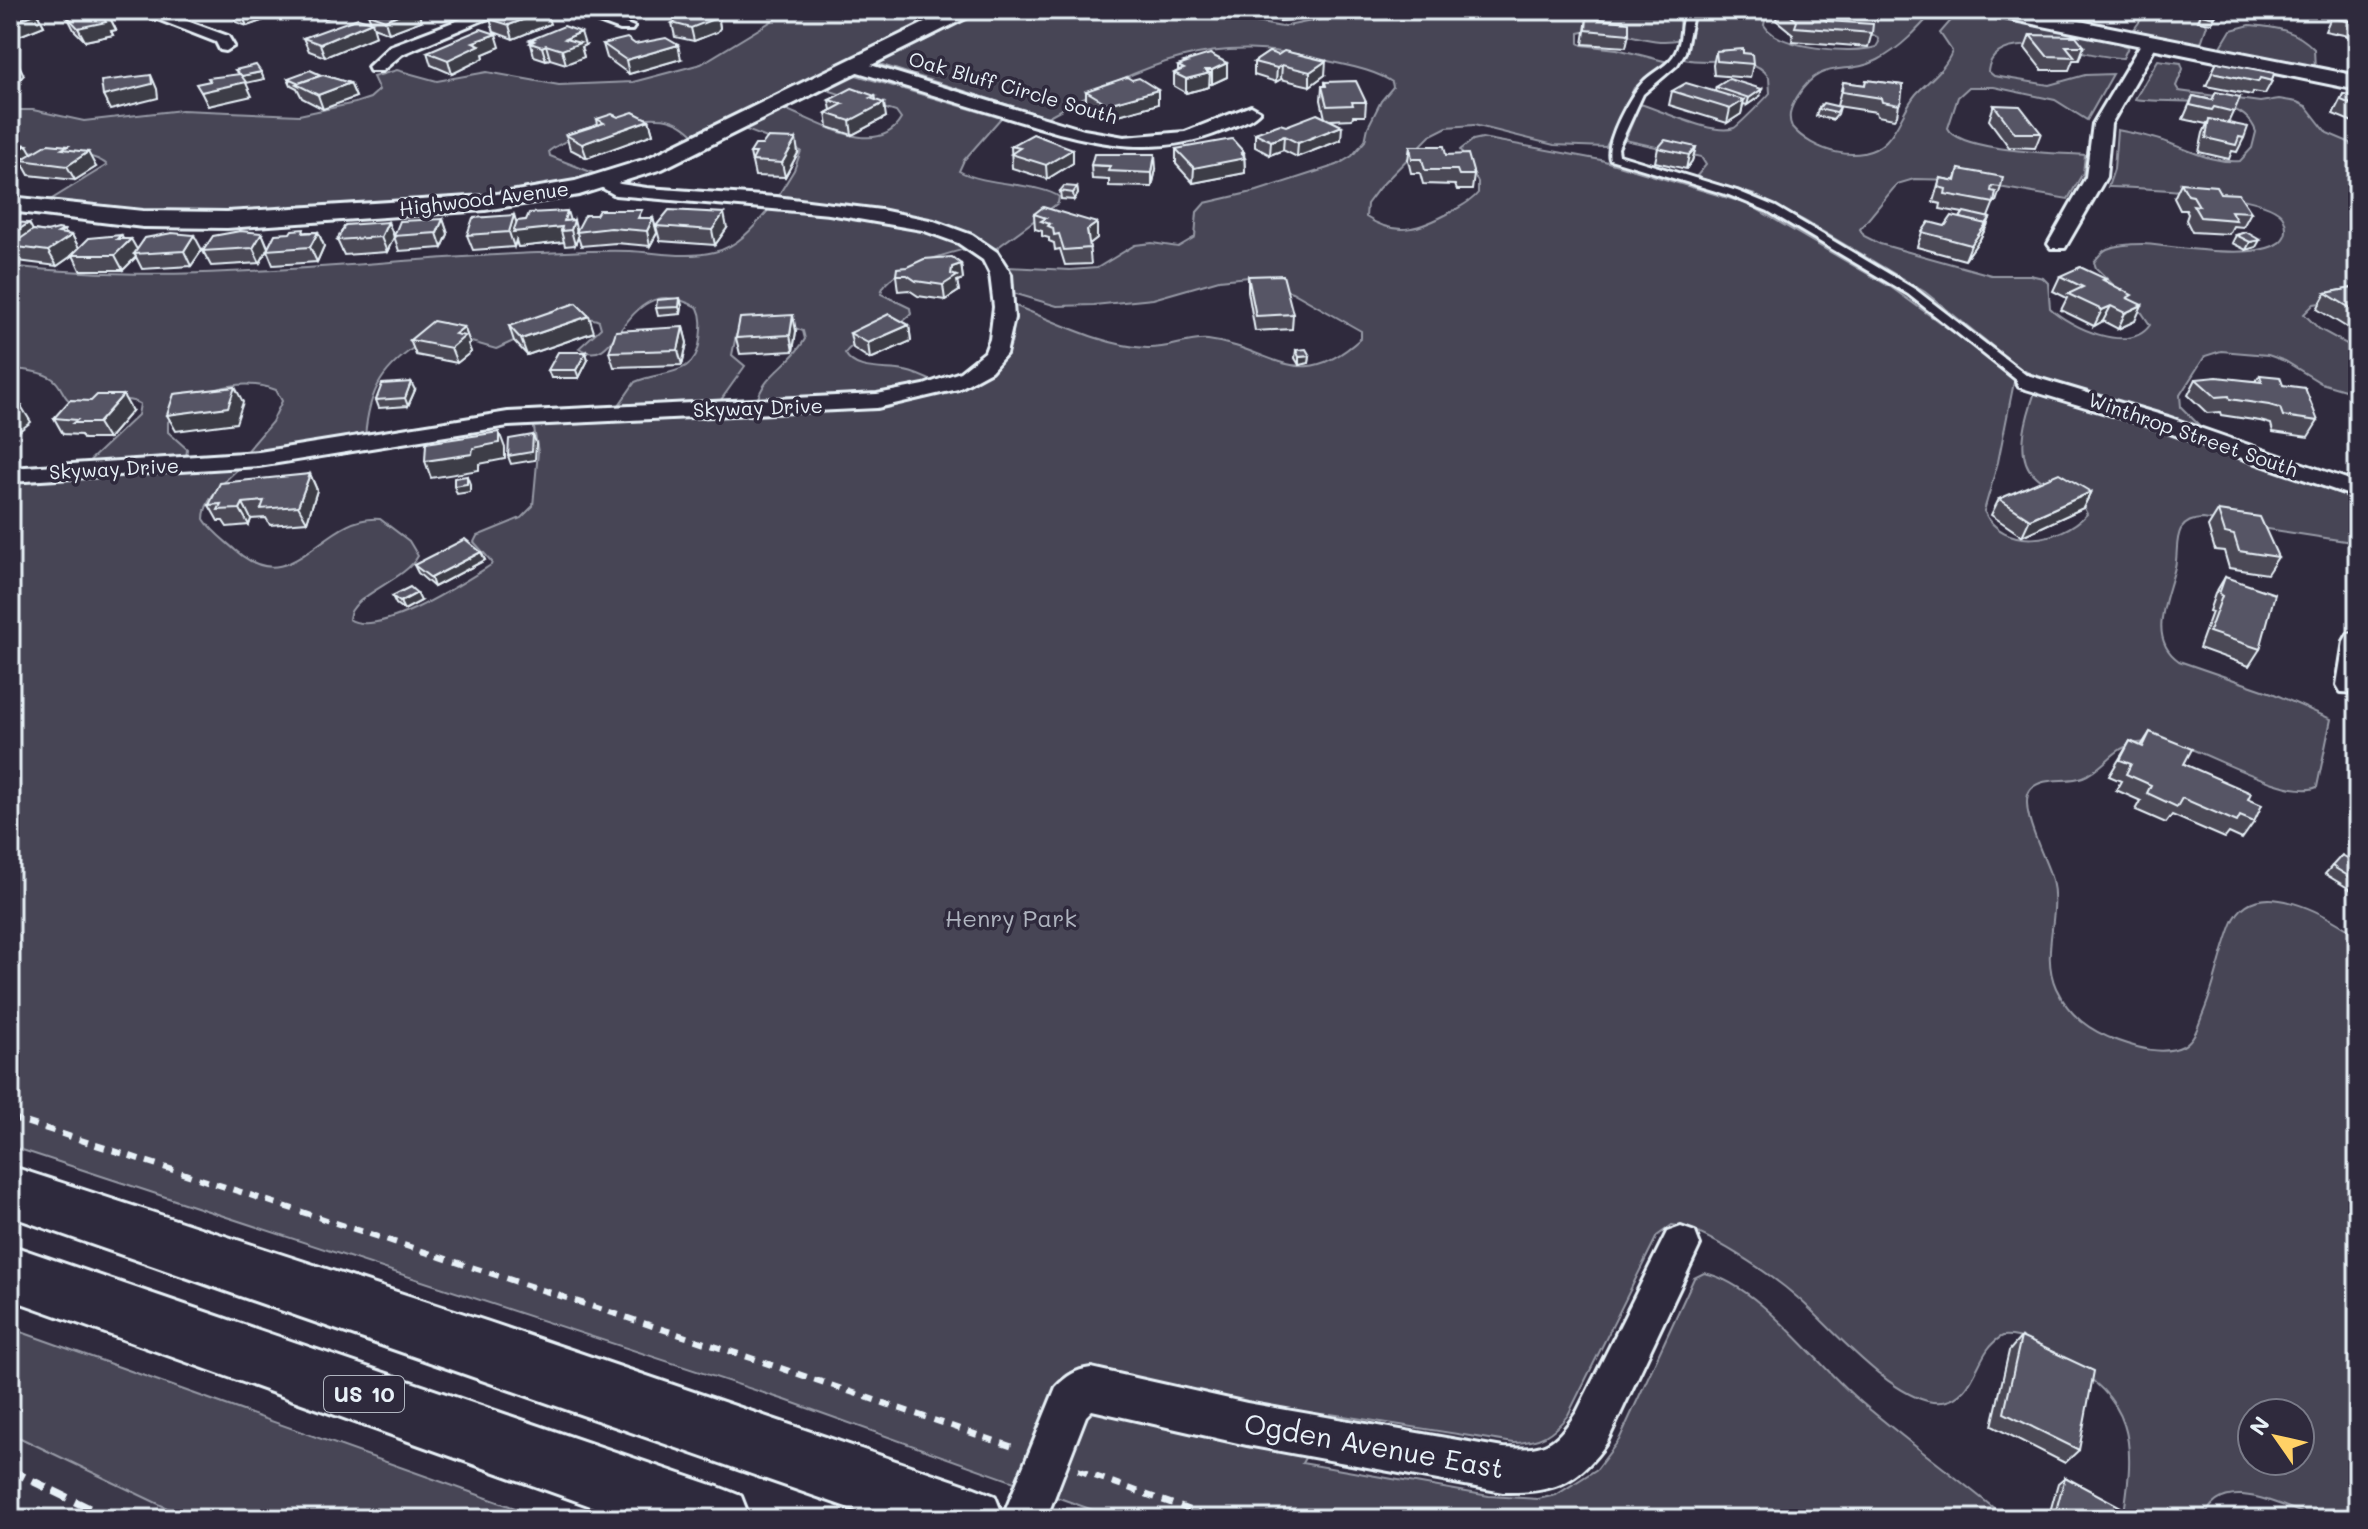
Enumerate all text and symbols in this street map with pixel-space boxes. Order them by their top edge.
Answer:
street label: Oak Bluff Circle South [906,45,1121,129]
street label: Highwood Avenue [398,175,570,221]
street label: Winthrop Street South [2085,386,2301,482]
street label: Skyway Drive [693,392,823,422]
street label: Skyway Drive [48,452,180,484]
park label: Henry Park [945,902,1077,933]
road number: US 10 [324,1376,404,1412]
north arrow [2236,1397,2316,1477]
street label: Ogden Avenue East [1241,1404,1507,1486]
text: N [2242,1411,2276,1441]

